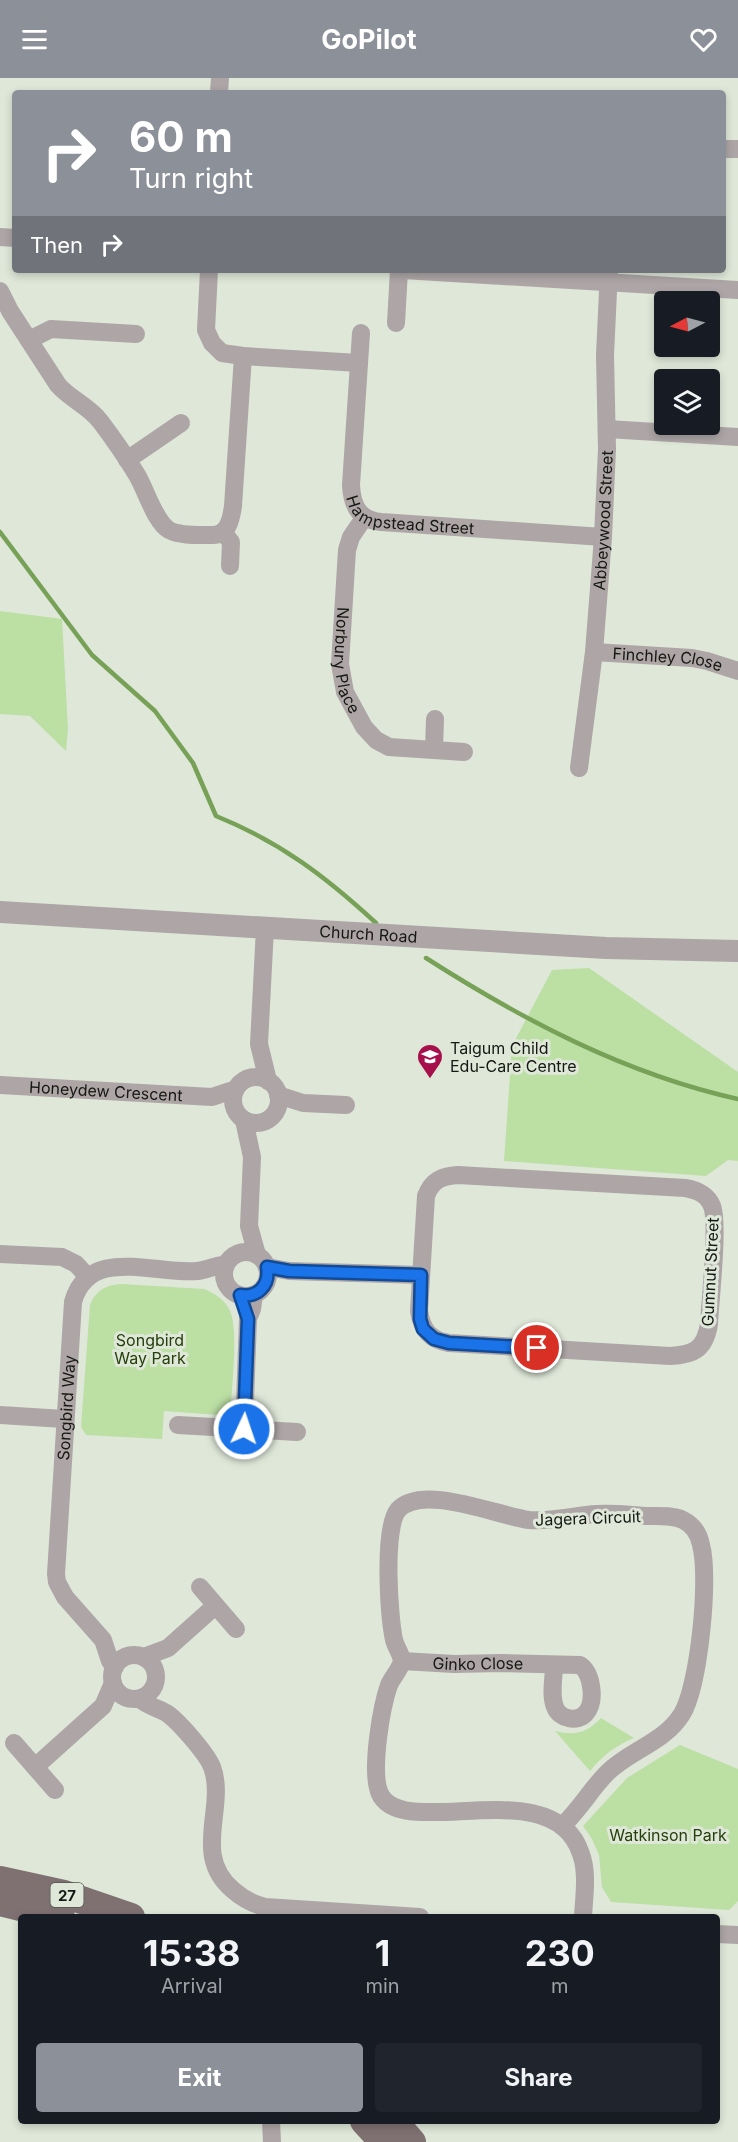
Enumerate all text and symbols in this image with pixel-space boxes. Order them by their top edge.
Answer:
icon: menu [18,23,51,56]
text: GoPilot [321,23,417,56]
icon: heart [687,23,720,56]
text: 60 m [129,111,233,162]
icon: right [30,114,108,192]
text: Turn right [129,162,253,195]
icon: right [95,228,128,261]
text: Then [30,232,83,258]
north arrow [654,291,720,357]
map controls [654,291,720,435]
button: layers [654,369,720,435]
street label: Abbeywood Street [589,450,617,591]
street label: Hampstead Street [342,493,475,538]
street label: Norbury Place [330,606,365,717]
street label: Finchley Close [612,643,725,675]
street label: Church Road [319,921,418,947]
place label: Taigum Child Edu-Care Centre [450,1038,577,1076]
school or university icon: Taigum Child Edu-Care Centre [415,1042,445,1080]
street label: Honeydew Crescent [29,1077,183,1105]
street label: Gumnut Street [697,1217,723,1327]
pin [511,1322,562,1373]
park label: Songbird Way Park [114,1330,186,1368]
icon: arrive [520,1331,553,1364]
street label: Songbird Way [53,1354,80,1461]
position arrow [212,1397,276,1461]
street label: Jagera Circuit [535,1506,641,1530]
street label: Ginko Close [432,1653,524,1674]
park label: Watkinson Park [609,1825,727,1845]
road number: 27 [50,1883,84,1907]
text: 15:38 [143,1931,240,1975]
text: 1 [375,1931,390,1975]
text: 230 [525,1931,595,1975]
text: Arrival [161,1974,222,1998]
text: min [365,1974,400,1998]
text: m [551,1974,569,1998]
button: Exit [36,2043,363,2112]
button: Share [375,2043,702,2112]

